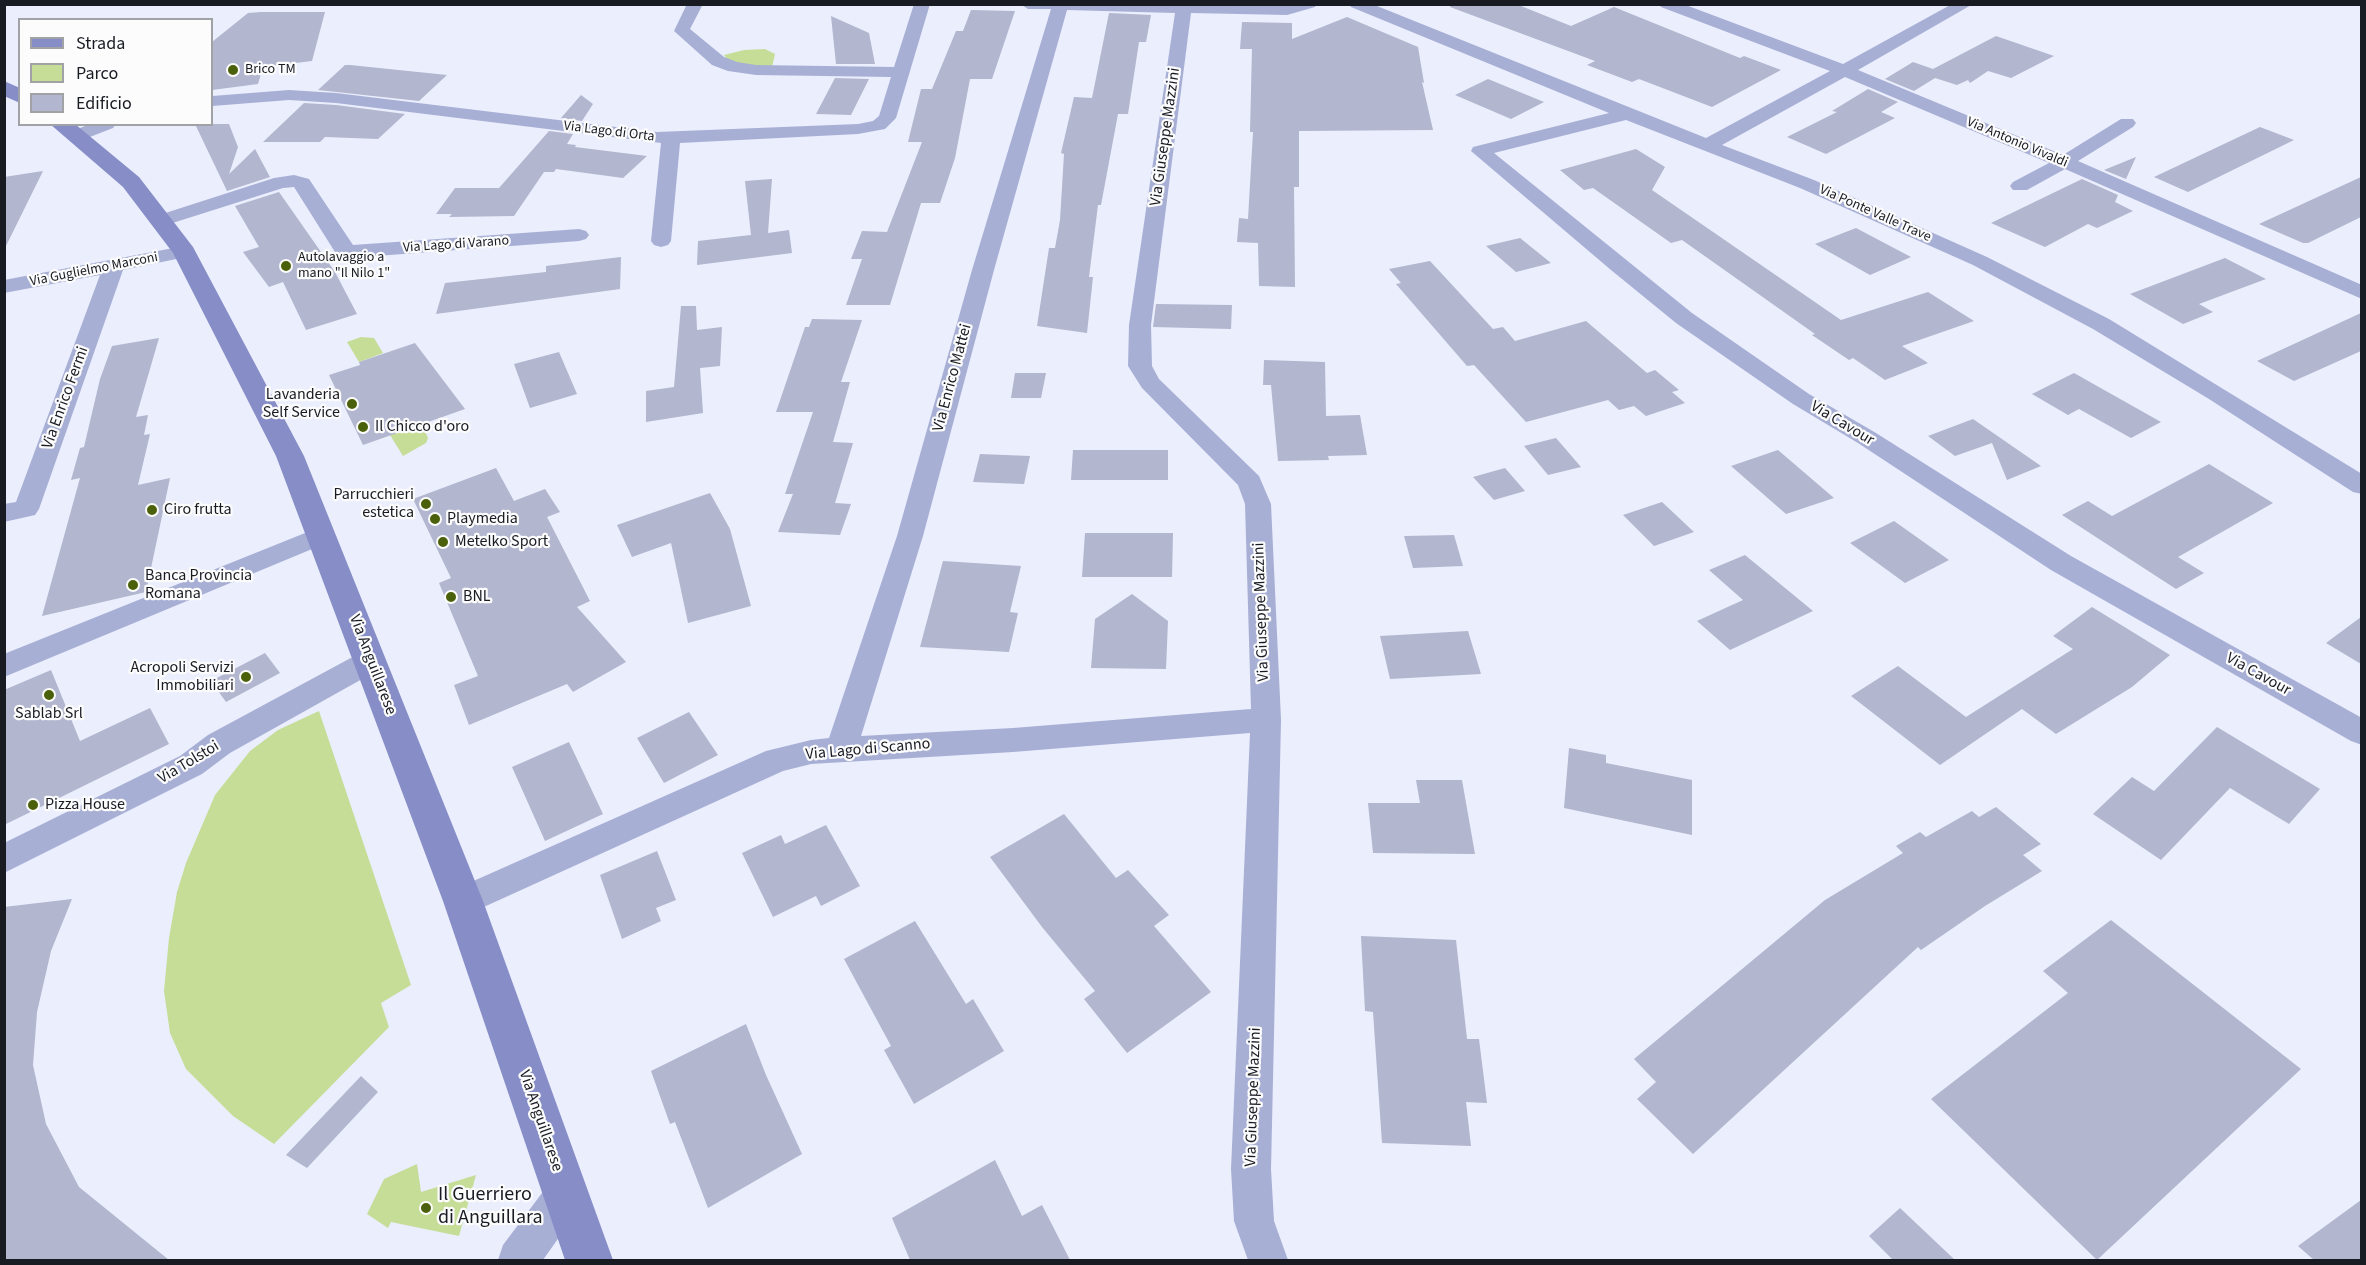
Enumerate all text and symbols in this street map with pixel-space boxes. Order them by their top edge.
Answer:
legend [18,18,213,126]
text: Strada [76,31,125,56]
text: Parco [76,61,118,86]
place label: Brico TM [245,62,296,78]
marker: Brico TM [226,63,240,77]
street label: Via Giuseppe Mazzini [1147,67,1185,207]
text: Edificio [76,91,132,116]
street label: Via Antonio Vivaldi [1964,114,2070,172]
street label: Via Lago di Orta [563,118,655,146]
street label: Via Ponte Valle Trave [1817,182,1933,246]
street label: Via Lago di Varano [402,233,510,257]
street label: Via Guglielmo Marconi [29,249,159,291]
place label: Autolavaggio a mano "Il Nilo 1" [298,250,390,282]
marker: Autolavaggio a mano "Il Nilo 1" [279,259,293,273]
street label: Via Enrico Mattei [929,322,977,434]
street label: Via Enrico Fermi [39,344,93,452]
place label: Lavanderia Self Service [263,385,340,423]
marker: Lavanderia Self Service [345,397,359,411]
street label: Via Cavour [1807,397,1877,451]
place label: Il Chicco d'oro [375,417,469,437]
marker: Il Chicco d'oro [356,420,370,434]
place label: Parrucchieri estetica [333,485,414,523]
marker: Parrucchieri estetica [419,497,433,511]
place label: Ciro frutta [164,500,231,520]
marker: Ciro frutta [145,503,159,517]
place label: Playmedia [447,509,518,529]
marker: Playmedia [428,512,442,526]
place label: Metelko Sport [455,532,548,552]
marker: Metelko Sport [436,535,450,549]
street label: Via Giuseppe Mazzini [1250,542,1274,682]
place label: Banca Provincia Romana [145,566,252,604]
marker: Banca Provincia Romana [126,578,140,592]
place label: BNL [463,587,491,607]
marker: BNL [444,590,458,604]
street label: Via Anguillarese [344,612,400,718]
street label: Via Cavour [2222,649,2294,701]
place label: Acropoli Servizi Immobiliari [131,658,234,696]
marker: Acropoli Servizi Immobiliari [239,670,253,684]
marker: Sablab Srl [42,688,56,702]
place label: Sablab Srl [15,704,83,724]
street label: Via Lago di Scanno [805,735,931,765]
street label: Via Tolstoi [155,737,223,789]
place label: Pizza House [45,795,125,815]
marker: Pizza House [26,798,40,812]
street label: Via Giuseppe Mazzini [1242,1027,1266,1167]
street label: Via Anguillarese [514,1068,566,1174]
place label: Il Guerriero di Anguillara [438,1184,543,1231]
marker: Il Guerriero di Anguillara [419,1201,433,1215]

